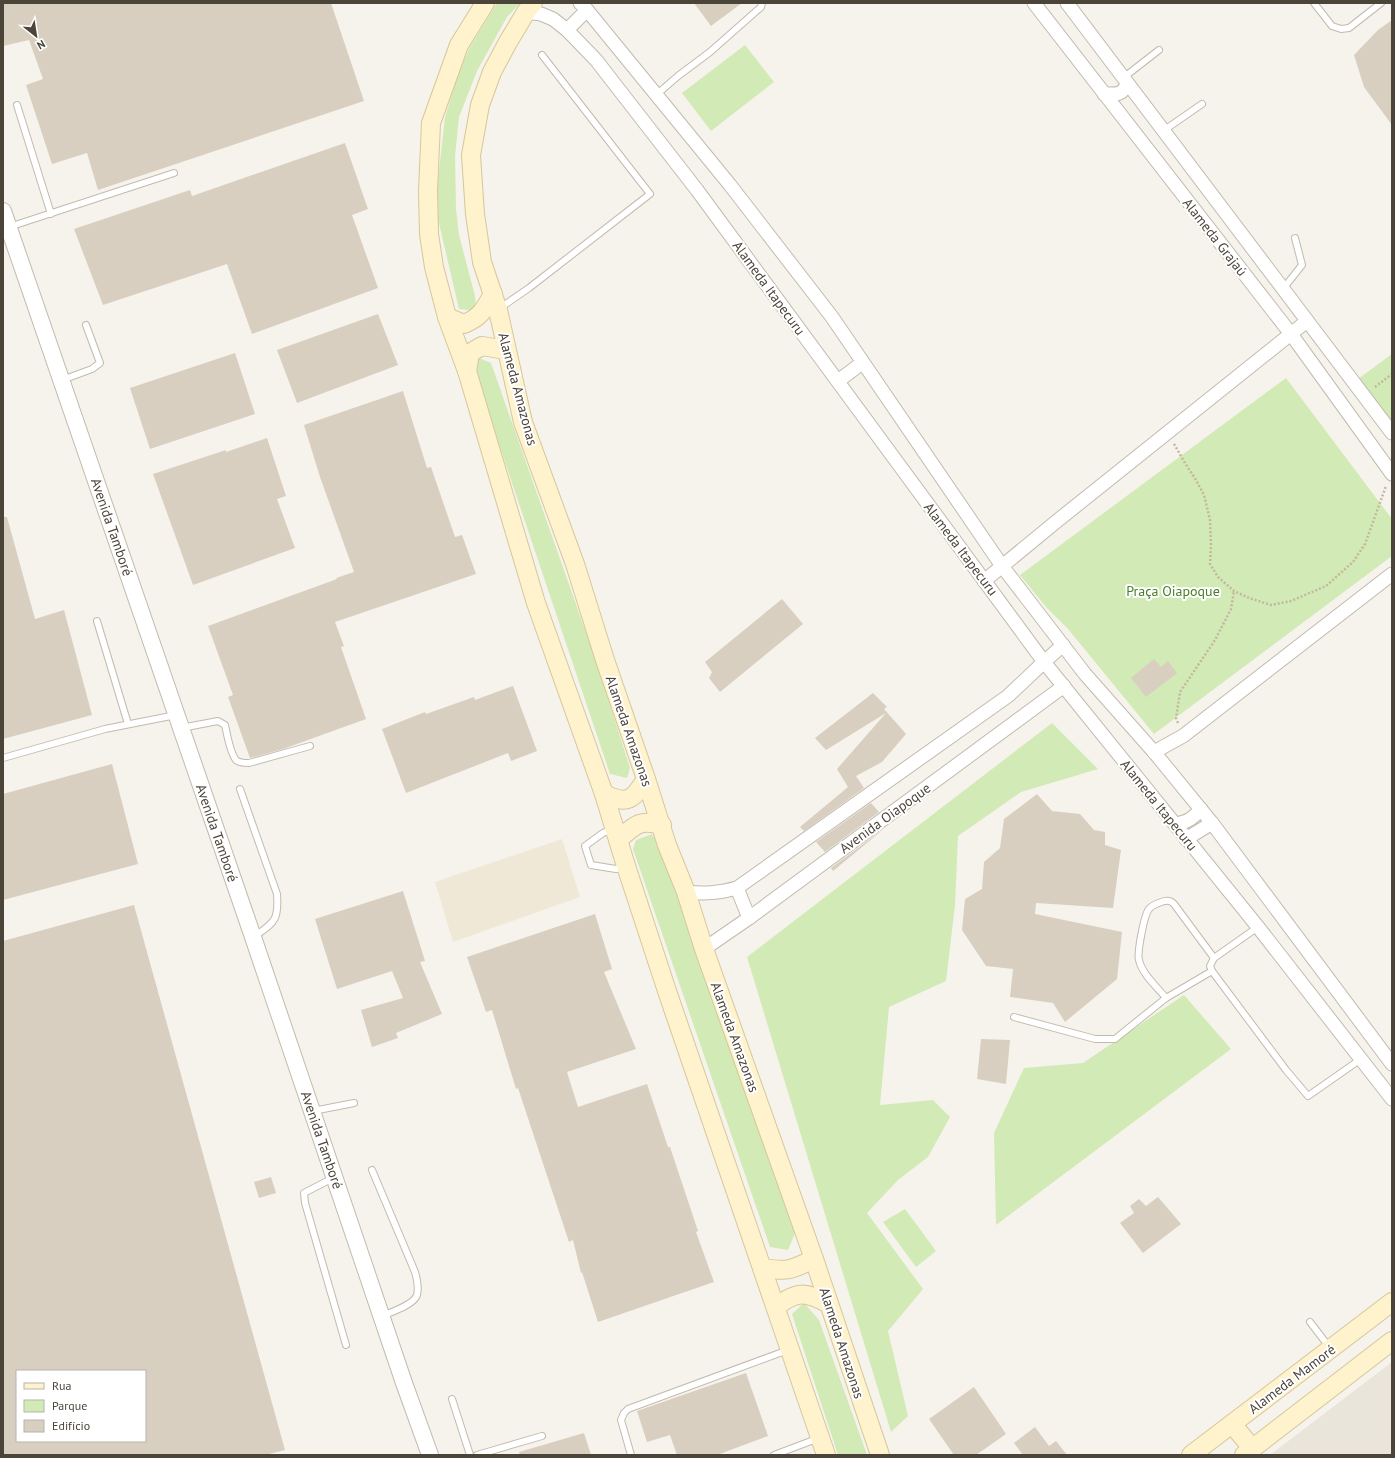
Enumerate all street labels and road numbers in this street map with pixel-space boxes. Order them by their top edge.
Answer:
street label: Alameda Grajaú [1179,194,1251,280]
street label: Alameda Itapecuru [729,237,809,339]
street label: Alameda Amazonas [494,331,542,447]
street label: Avenida Tamboré [87,476,137,578]
street label: Alameda Itapecuru [920,499,1002,599]
street label: Alameda Amazonas [602,673,656,789]
street label: Alameda Itapecuru [1117,756,1201,854]
street label: Avenida Oiapoque [836,779,934,857]
street label: Avenida Tamboré [192,782,242,884]
street label: Alameda Amazonas [707,979,763,1095]
street label: Avenida Tamboré [297,1089,347,1191]
street label: Alameda Amazonas [816,1285,869,1401]
street label: Alameda Mamoré [1245,1340,1339,1418]

